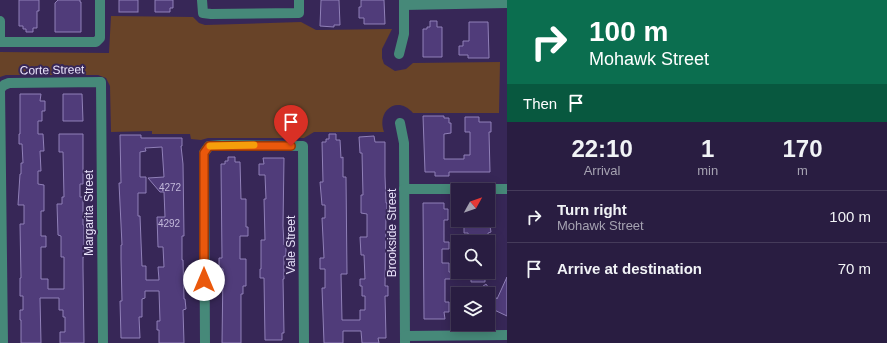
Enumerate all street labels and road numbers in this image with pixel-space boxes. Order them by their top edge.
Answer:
street label: Corte Street [20,62,85,78]
street label: Margarita Street [82,169,96,256]
street label: Brookside Street [385,188,399,277]
street label: Vale Street [284,215,298,274]

